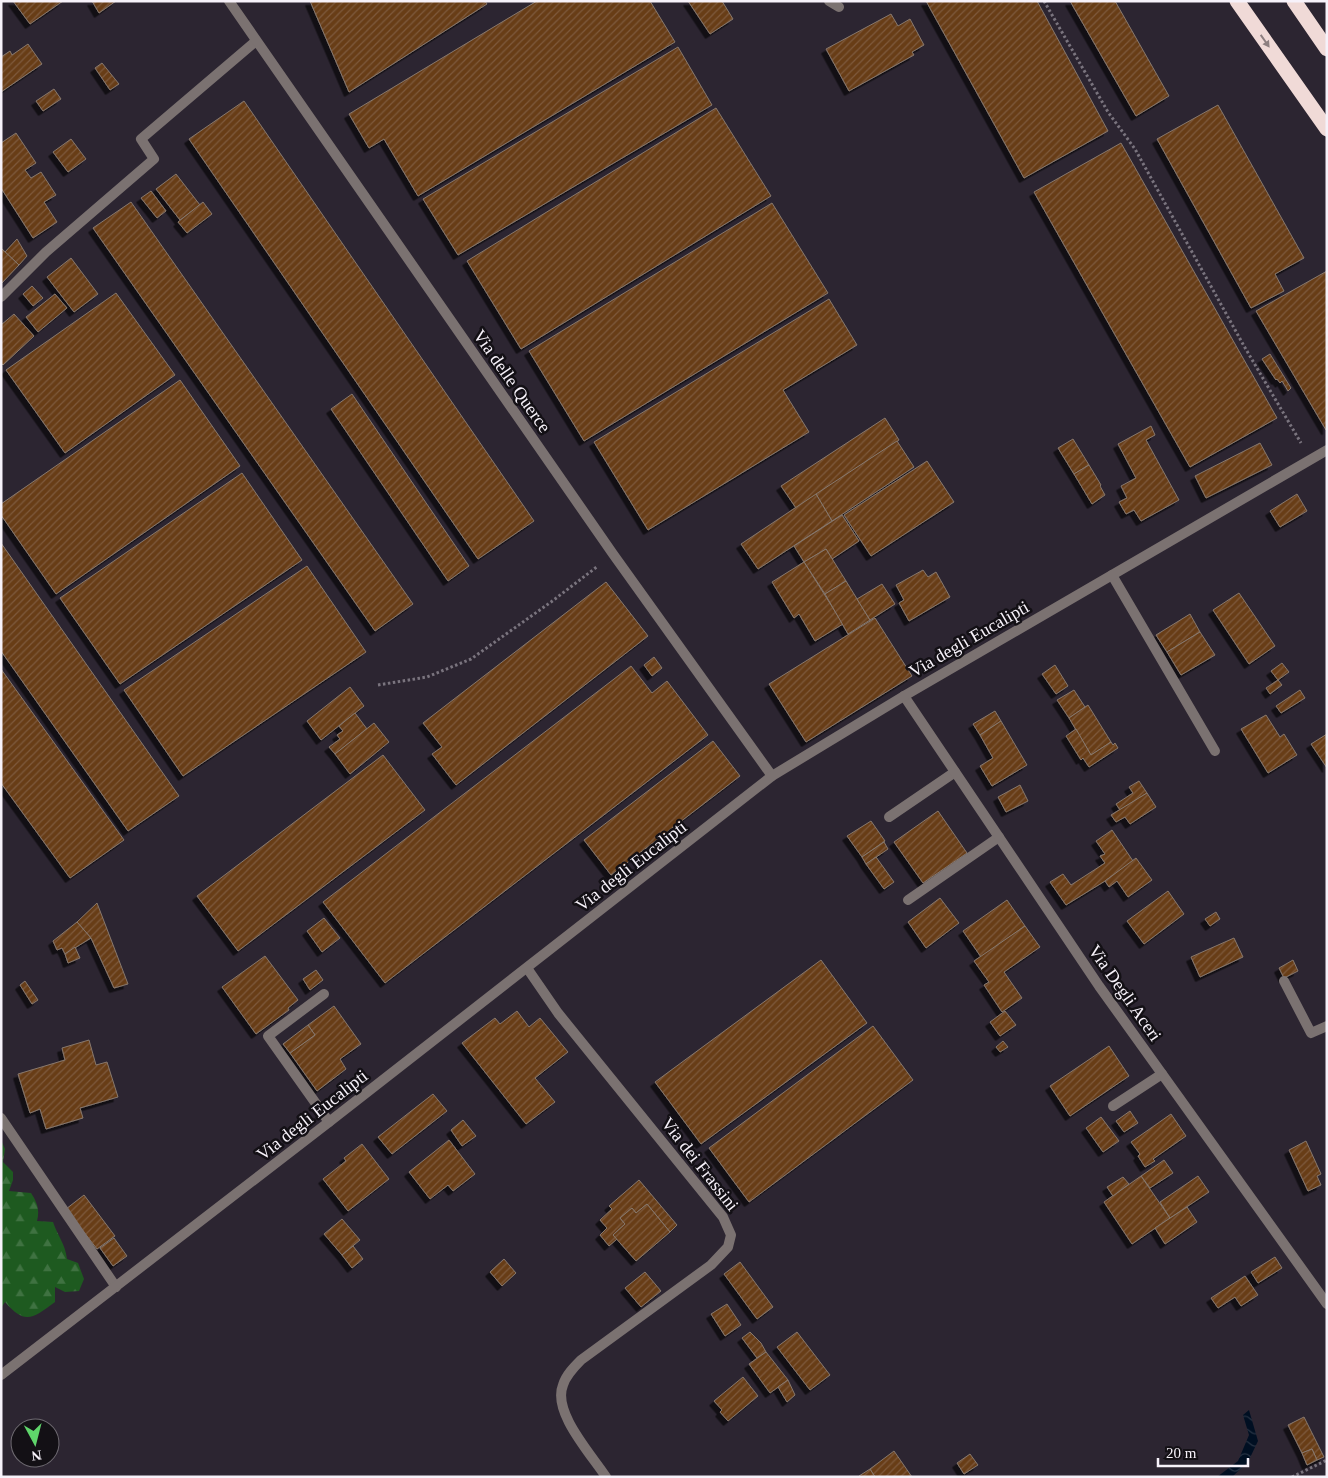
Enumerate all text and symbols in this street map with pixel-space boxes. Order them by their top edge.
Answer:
one-way arrow [1260,34,1270,48]
street label: Via delle Querce [469,326,555,436]
street label: Via degli Eucalipti [906,597,1032,681]
street label: Via degli Eucalipti [572,817,690,915]
street label: Via Degli Aceri [1084,941,1166,1045]
street label: Via degli Eucalipti [253,1066,371,1164]
street label: Via dei Frassini [657,1113,743,1215]
north arrow [10,1418,60,1468]
scale bar [1158,1436,1248,1468]
text: 20 m [1166,1445,1197,1461]
text: N [31,1447,42,1463]

